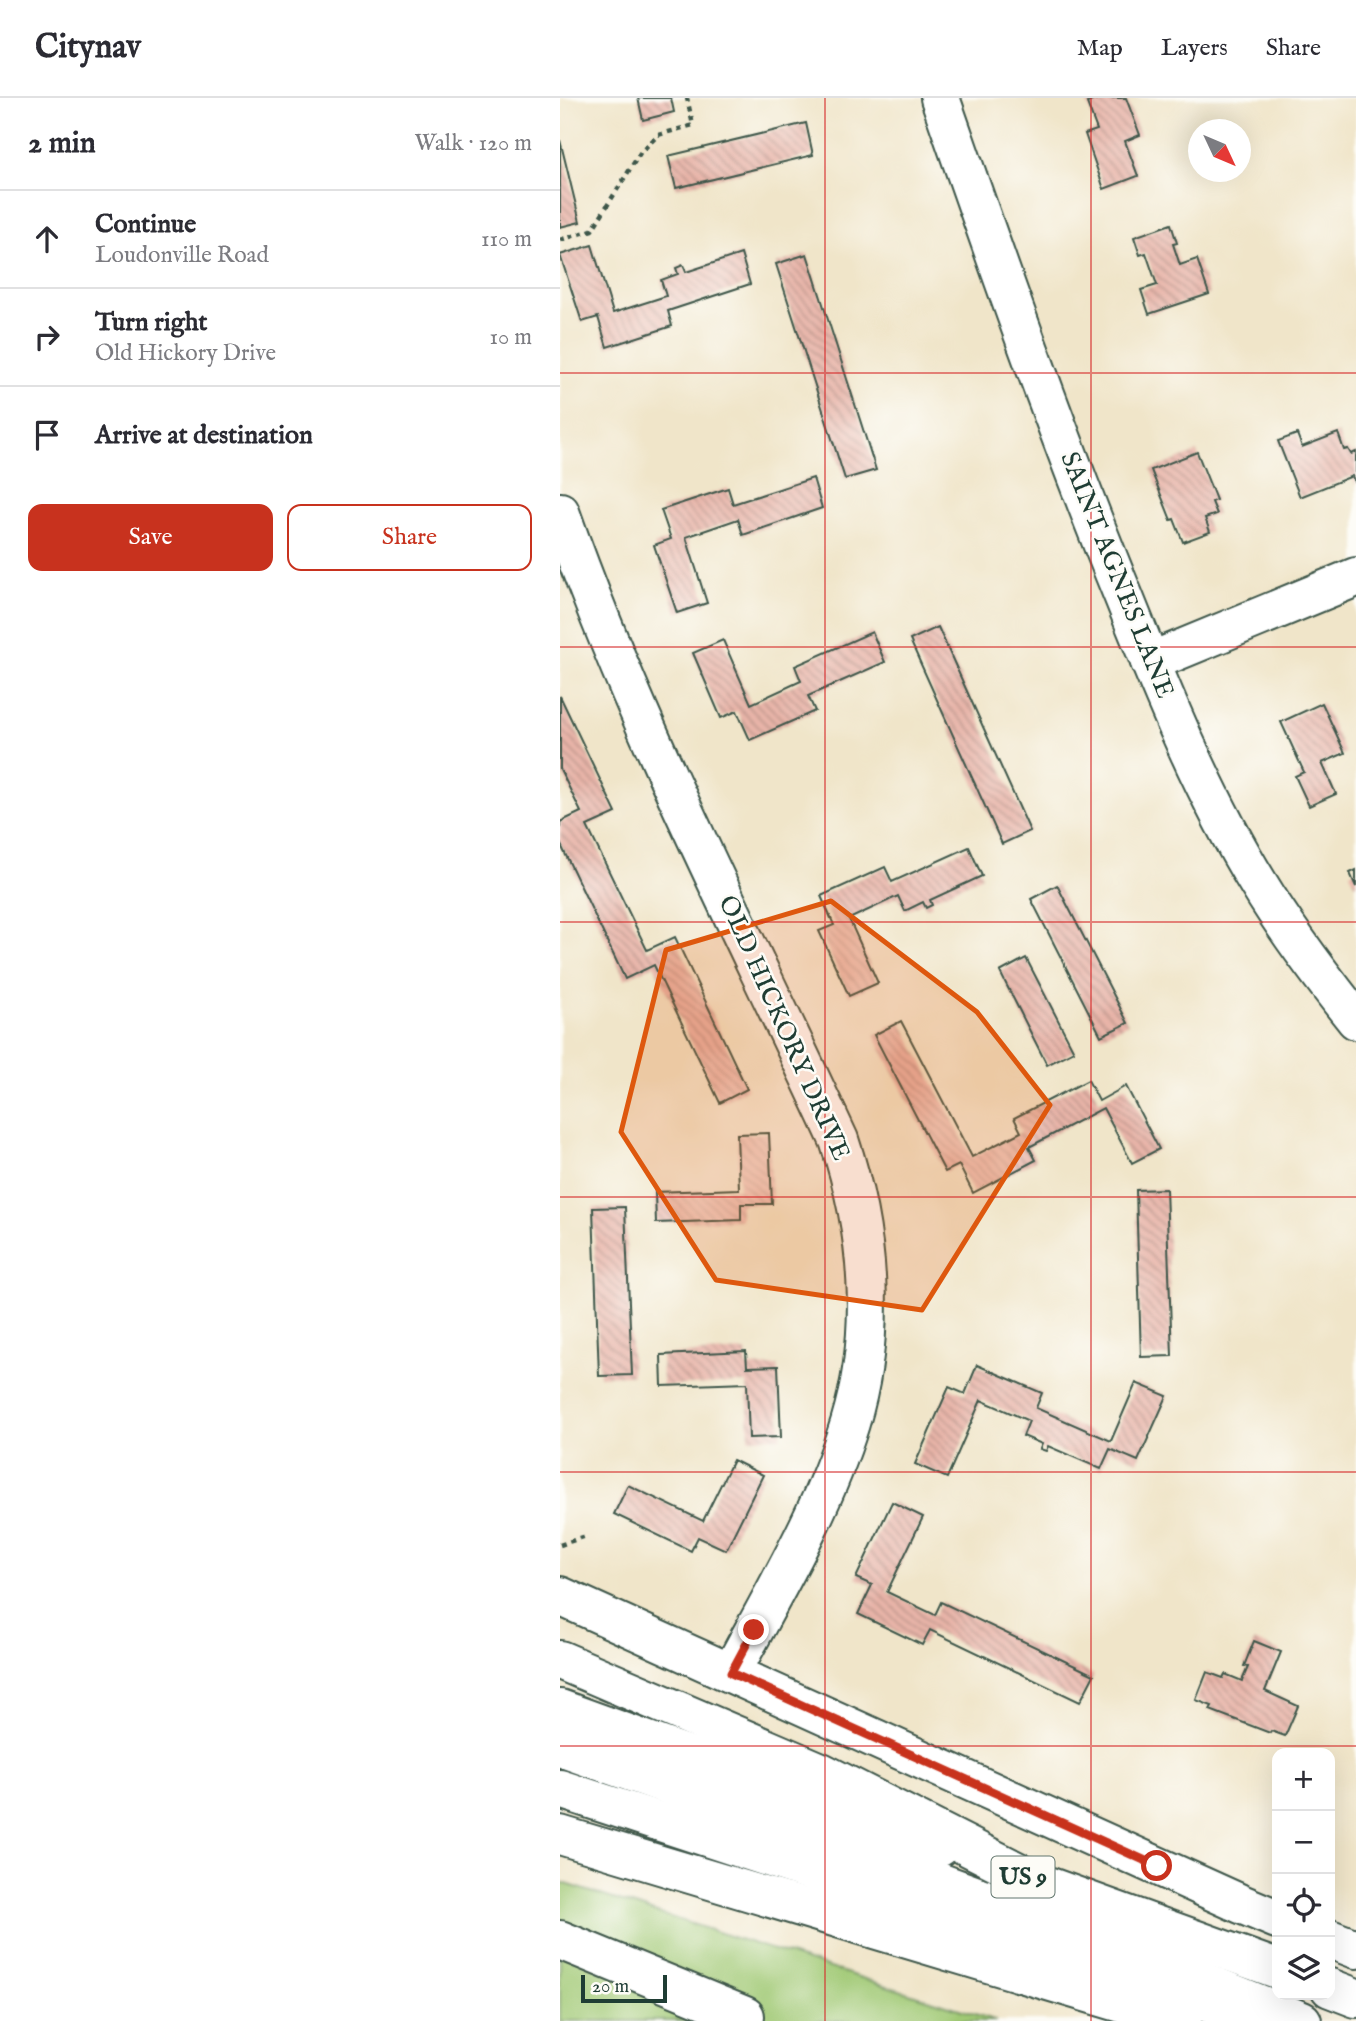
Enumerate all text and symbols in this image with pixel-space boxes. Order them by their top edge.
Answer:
text: Citynav [35,27,141,69]
text: Map [1077,33,1123,64]
text: Layers [1161,33,1228,64]
text: Share [1266,33,1321,64]
north arrow [1188,119,1251,182]
text: 2 min [28,125,96,163]
text: Walk · 120 m [414,129,532,158]
text: Continue [95,208,196,241]
icon: ahead [28,220,66,258]
text: 110 m [481,225,532,254]
text: Loudonville Road [95,241,269,270]
text: Turn right [95,306,208,339]
icon: right [28,318,66,356]
text: 10 m [489,323,532,352]
text: Old Hickory Drive [95,339,276,368]
icon: arrive [28,416,66,454]
text: Arrive at destination [95,419,313,452]
street label: SAINT AGNES LANE [1052,447,1182,703]
button: Save [28,504,273,571]
button: Share [287,504,532,571]
street label: OLD HICKORY DRIVE [711,890,857,1166]
route end [738,1614,769,1645]
map controls [1272,1748,1335,2000]
button: + [1272,1748,1335,1811]
button: − [1272,1811,1335,1874]
route start [1141,1850,1172,1881]
road number: US 9 [992,1856,1054,1898]
button: locate [1272,1874,1335,1937]
button: layers [1272,1937,1335,2000]
scale bar [581,1972,667,2004]
text: 20 m [592,1975,629,1999]

